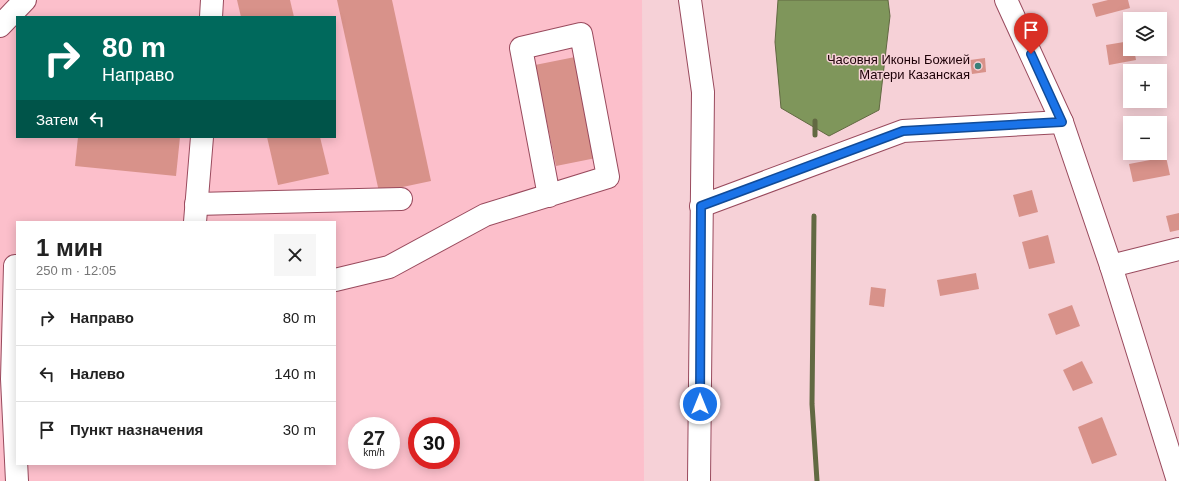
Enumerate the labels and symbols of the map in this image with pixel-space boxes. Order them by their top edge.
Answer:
pin [1014,13,1048,54]
place label: Часовня Иконы Божией Матери Казанская [827,52,970,82]
marker: Часовня Иконы Божией Матери Казанская [973,61,983,71]
position arrow [679,383,721,425]
speed limit sign: 30 [408,417,460,469]

